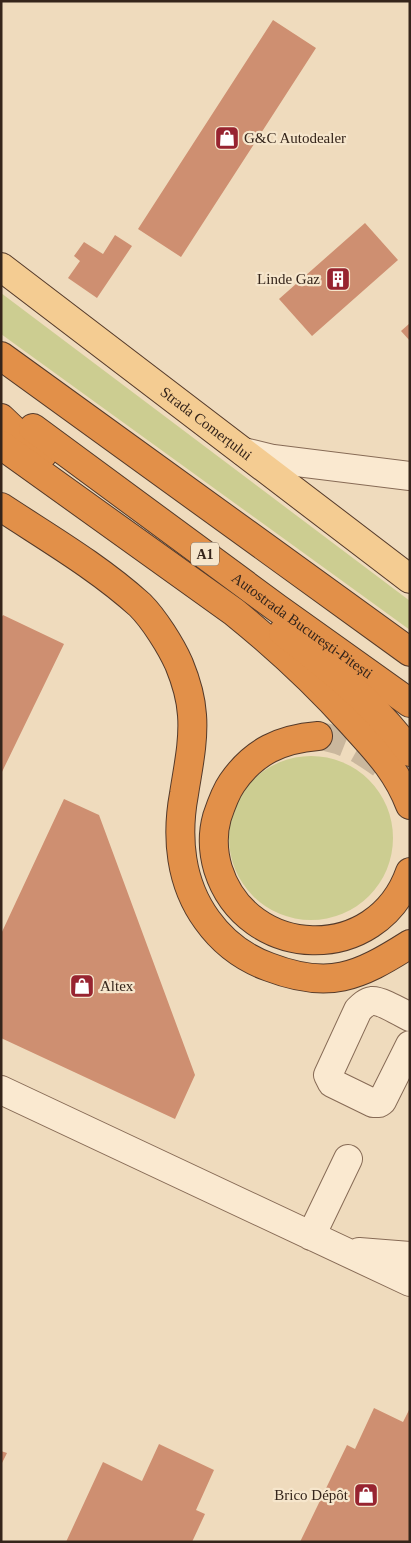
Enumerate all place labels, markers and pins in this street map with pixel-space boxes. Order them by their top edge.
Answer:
shop icon: G&C Autodealer [214,125,240,151]
place label: G&C Autodealer [244,130,346,146]
building icon: Linde Gaz [325,266,351,292]
place label: Linde Gaz [257,271,320,287]
shop icon: Altex [69,973,95,999]
place label: Altex [100,978,134,994]
shop icon: Brico Dépôt [353,1482,379,1508]
place label: Brico Dépôt [274,1487,349,1503]

